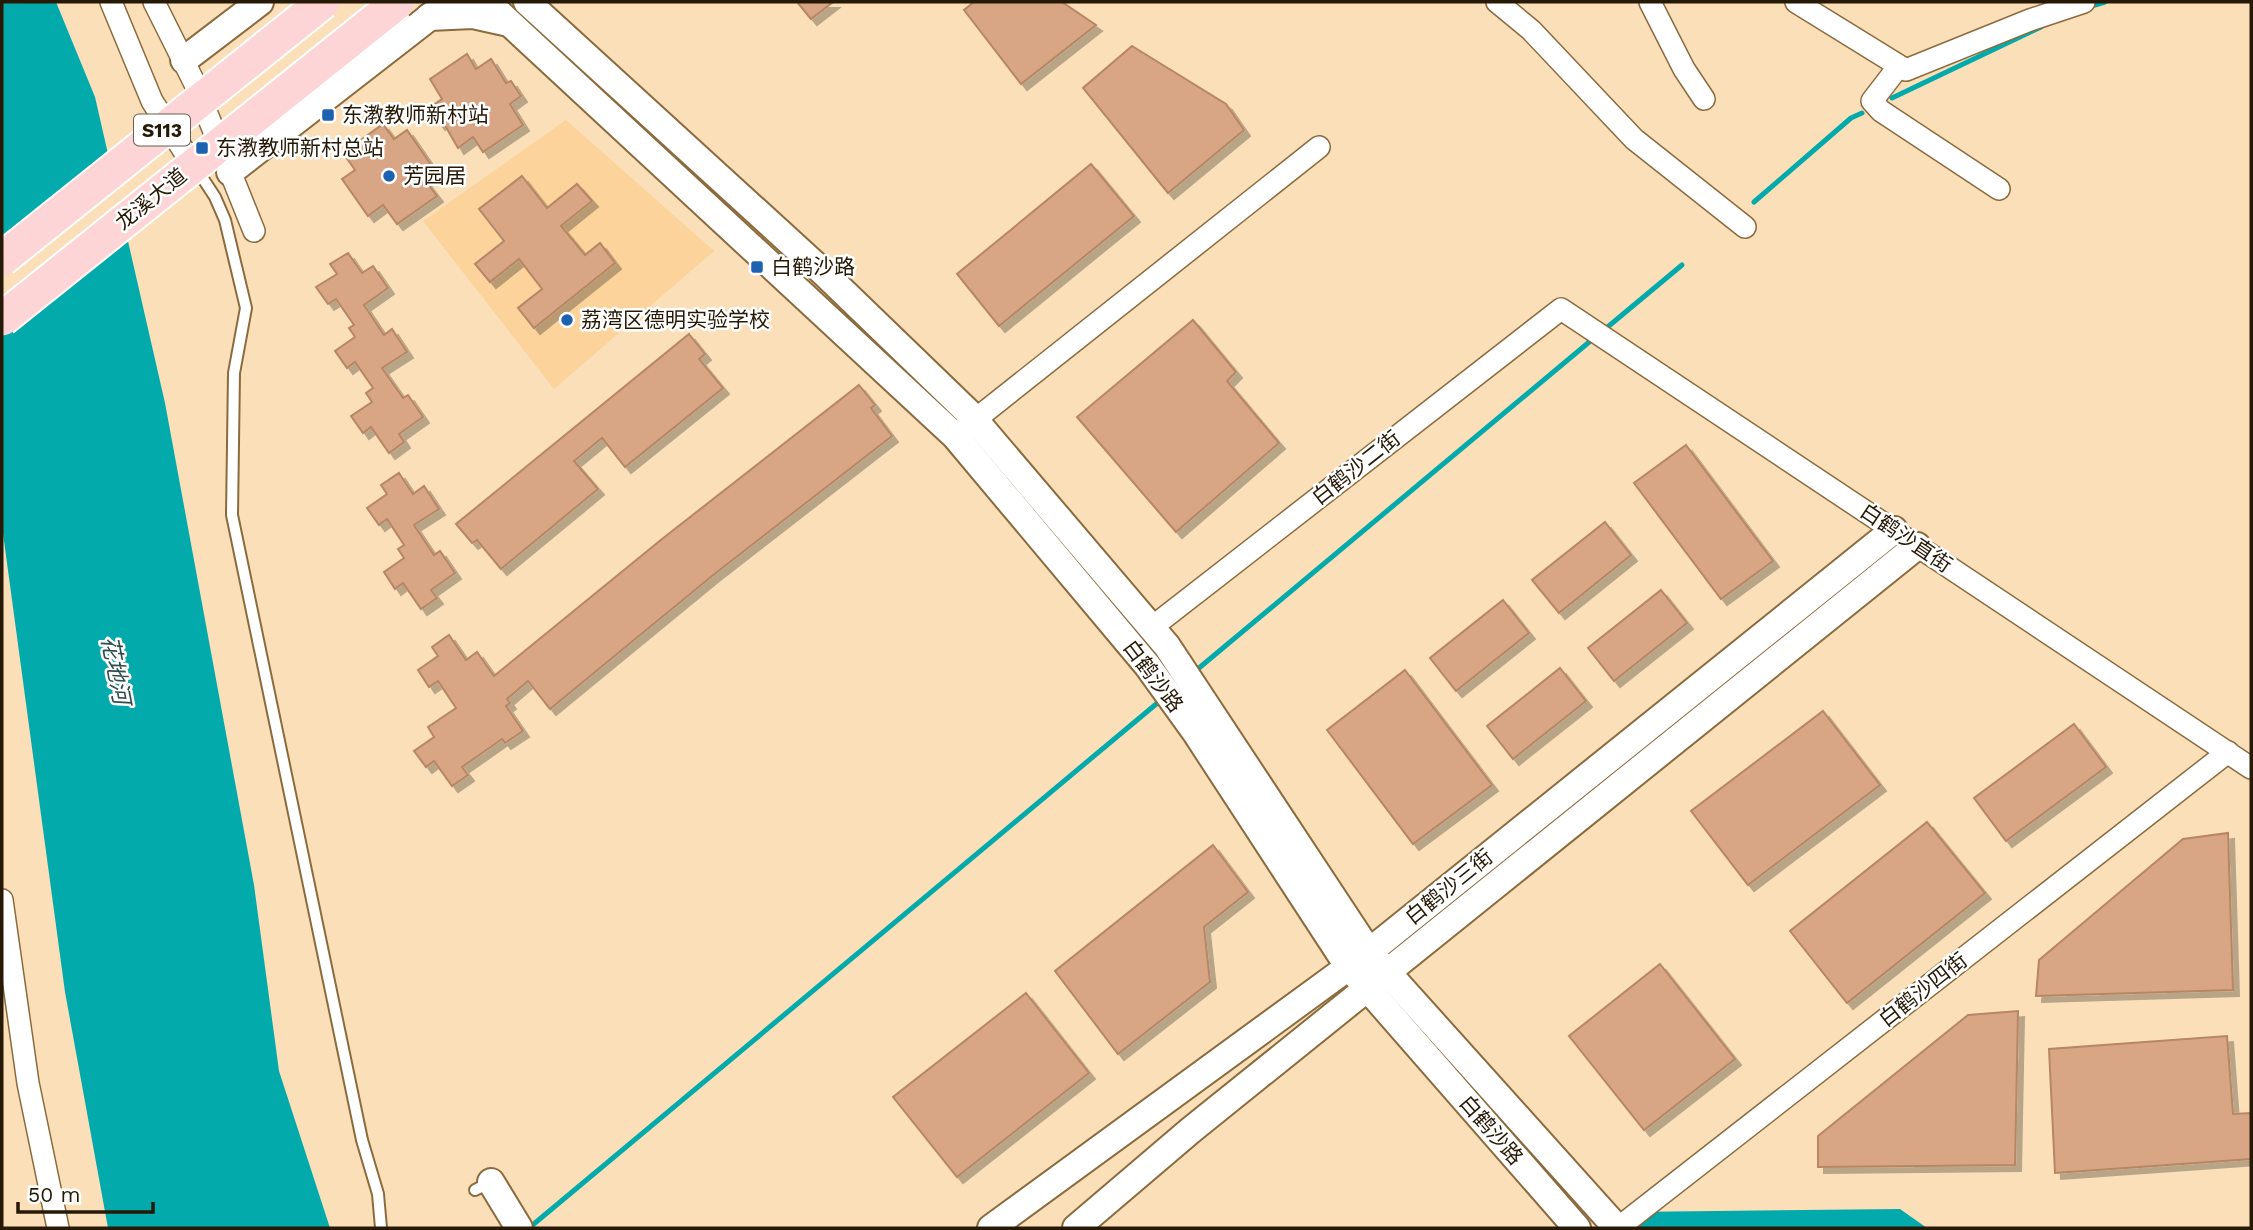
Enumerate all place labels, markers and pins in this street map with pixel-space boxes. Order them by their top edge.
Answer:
place label: 东漖教师新村站 [342,102,489,127]
marker: 东漖教师新村站 [320,107,336,123]
place label: 东漖教师新村总站 [216,135,384,160]
marker: 东漖教师新村总站 [194,140,210,156]
place label: 芳园居 [403,163,466,188]
marker: 芳园居 [381,168,397,184]
place label: 白鹤沙路 [771,254,855,279]
marker: 白鹤沙路 [749,259,765,275]
place label: 荔湾区德明实验学校 [581,307,770,332]
marker: 荔湾区德明实验学校 [559,312,575,328]

